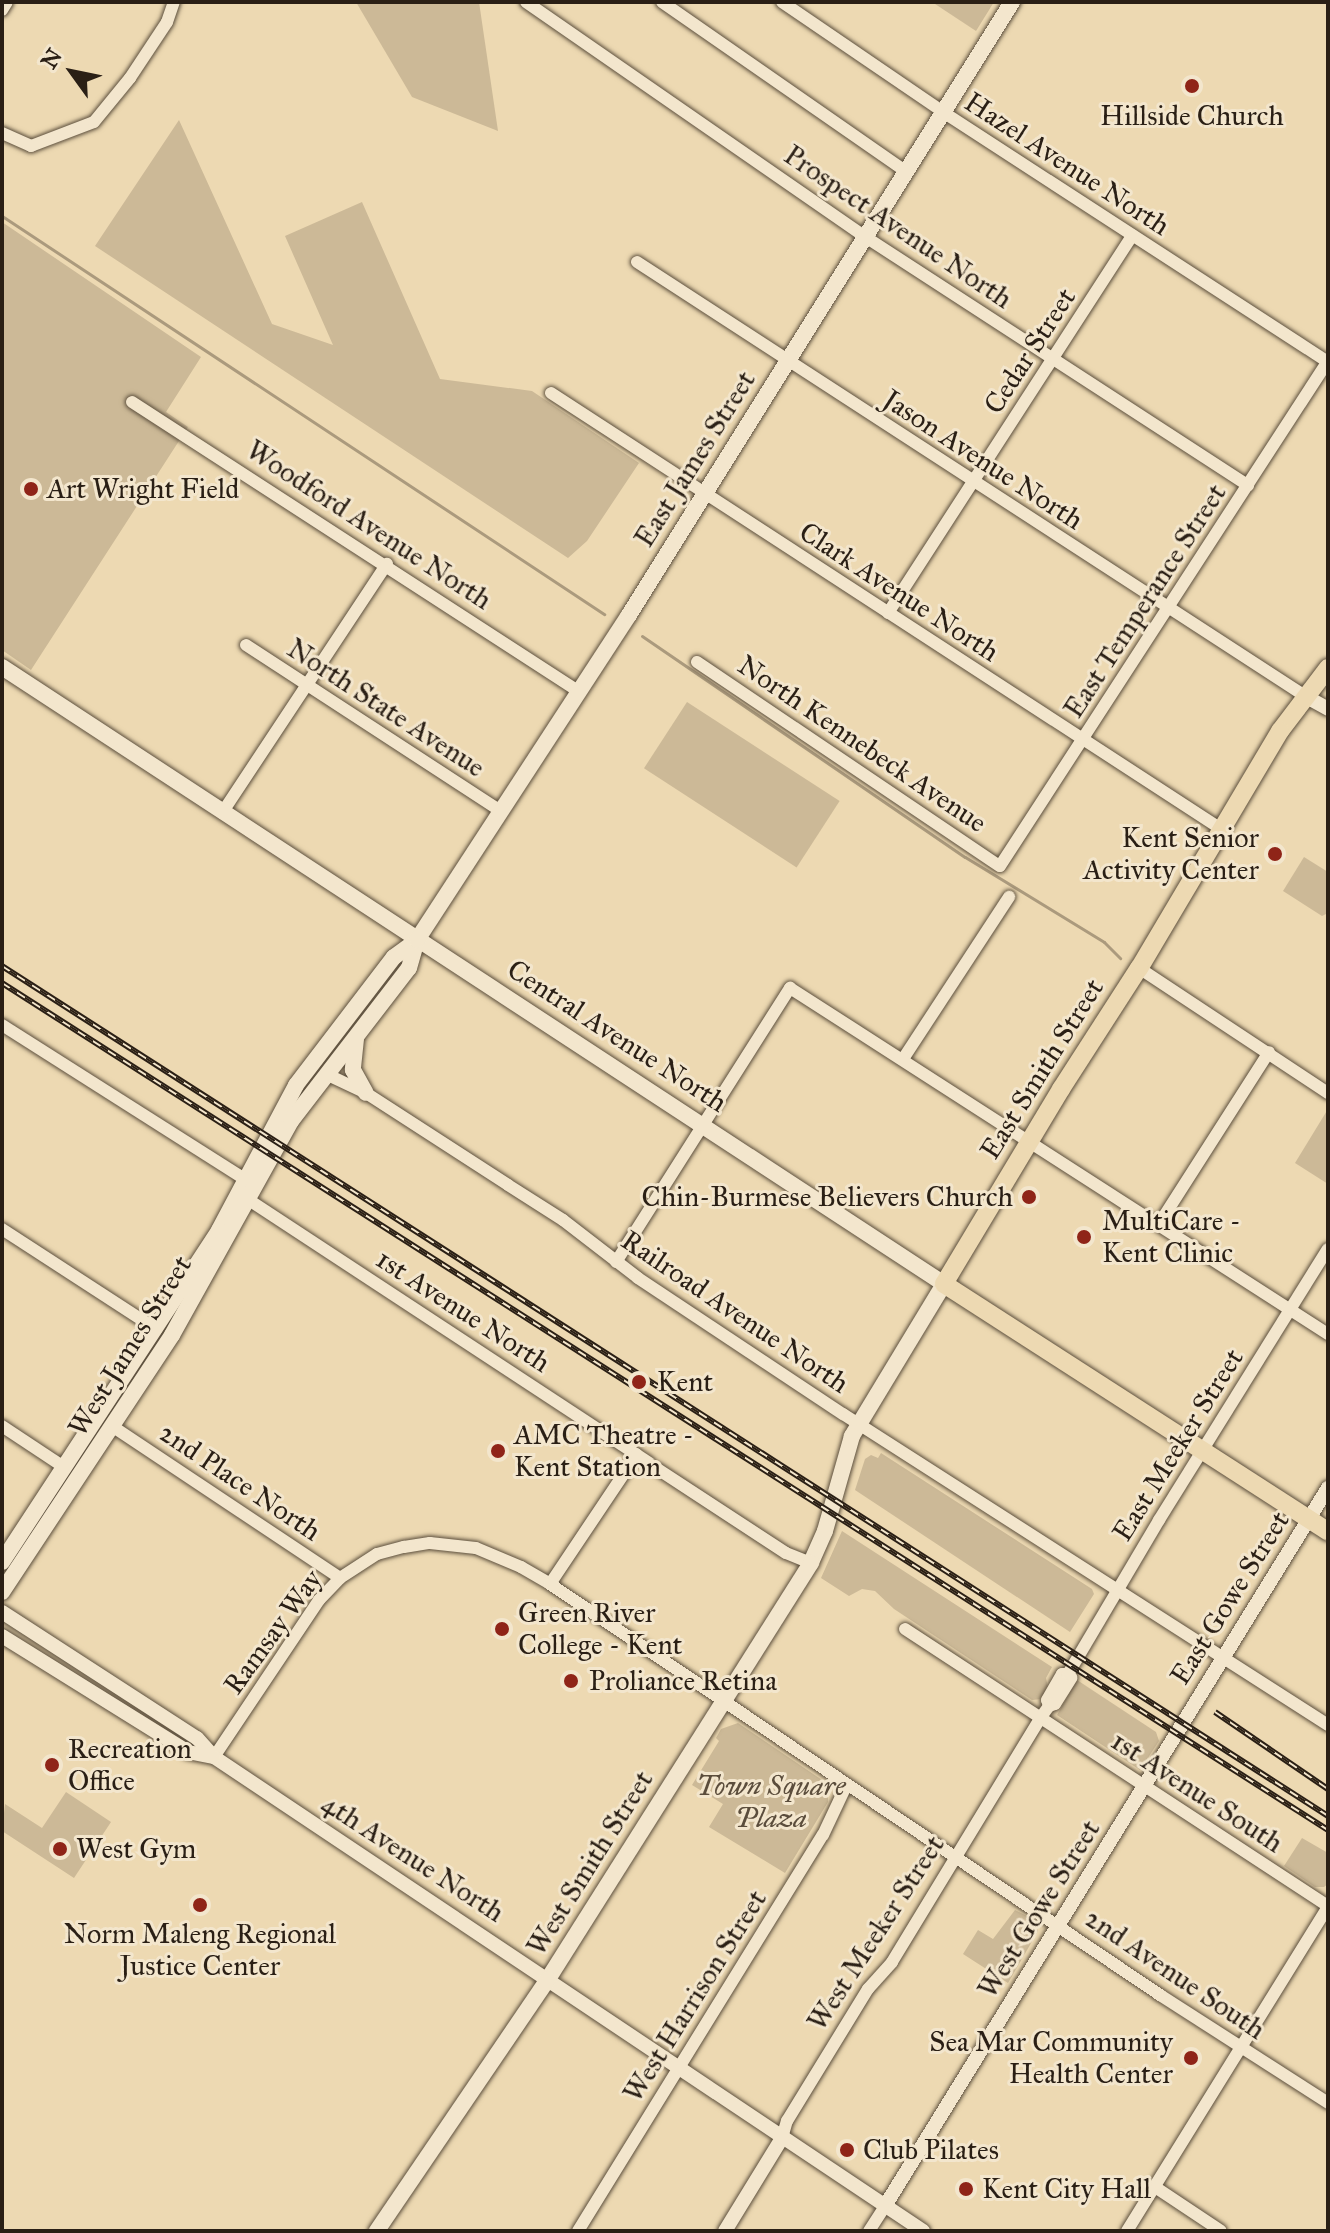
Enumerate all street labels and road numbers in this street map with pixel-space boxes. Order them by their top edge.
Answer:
street label: Hazel Avenue North [958,85,1176,243]
street label: Prospect Avenue North [778,138,1018,316]
street label: Cedar Street [977,282,1083,420]
street label: East James Street [627,365,763,553]
street label: Jason Avenue North [877,383,1089,537]
street label: Woodford Avenue North [240,433,498,617]
street label: East Temperance Street [1057,478,1233,724]
street label: Clark Avenue North [793,515,1005,669]
street label: North State Avenue [281,632,491,784]
street label: North Kennebeck Avenue [731,648,993,840]
street label: Central Avenue North [501,952,733,1120]
street label: East Smith Street [973,973,1111,1165]
street label: Railroad Avenue North [615,1223,855,1401]
street label: 1st Avenue North [370,1242,556,1380]
street label: West James Street [61,1249,199,1443]
street label: East Meeker Street [1105,1343,1251,1547]
street label: 2nd Place North [153,1416,327,1548]
street label: East Gowe Street [1163,1505,1297,1691]
street label: Ramsay Way [217,1563,329,1701]
street label: 1st Avenue South [1105,1724,1289,1860]
street label: West Smith Street [520,1764,660,1962]
street label: 4th Avenue North [316,1787,510,1929]
street label: West Gowe Street [971,1814,1107,2004]
street label: West Meeker Street [800,1829,952,2037]
street label: West Harrison Street [616,1884,774,2108]
street label: 2nd Avenue South [1079,1901,1271,2047]

